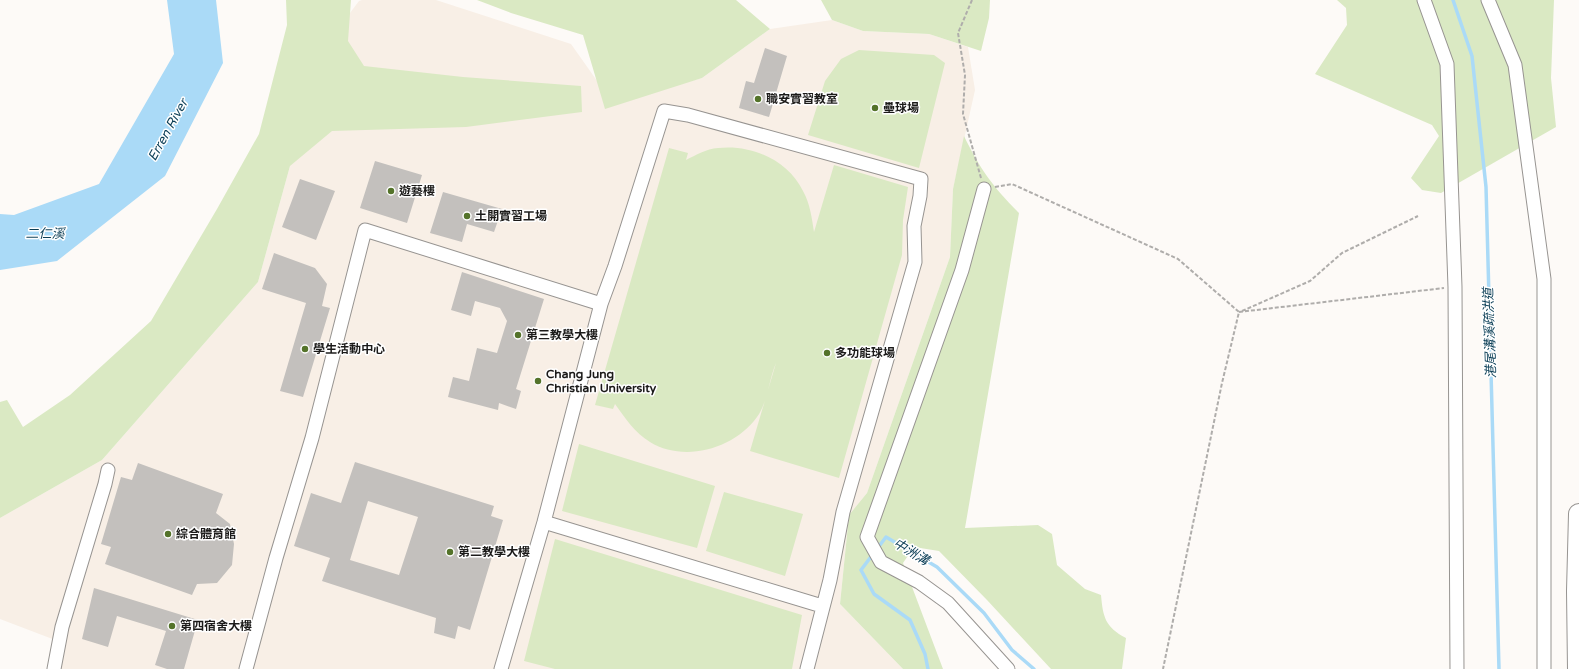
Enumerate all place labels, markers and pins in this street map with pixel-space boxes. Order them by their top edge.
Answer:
place label: 職安實習教室 [766,92,838,106]
marker: 職安實習教室 [753,94,763,104]
place label: 壘球場 [883,101,919,115]
marker: 壘球場 [870,103,880,113]
place label: 遊藝樓 [399,184,435,198]
marker: 遊藝樓 [386,186,396,196]
place label: 土開實習工場 [475,209,547,223]
marker: 土開實習工場 [462,211,472,221]
place label: 第三教學大樓 [526,328,598,342]
marker: 第三教學大樓 [513,330,523,340]
place label: 學生活動中心 [313,342,385,356]
marker: 學生活動中心 [300,344,310,354]
place label: 多功能球場 [835,346,895,360]
marker: 多功能球場 [822,348,832,358]
place label: Chang Jung Christian University [546,367,657,396]
marker: Chang Jung Christian University [533,376,543,386]
place label: 綜合體育館 [176,527,236,541]
marker: 綜合體育館 [163,529,173,539]
place label: 第二教學大樓 [458,545,530,559]
marker: 第二教學大樓 [445,547,455,557]
place label: 第四宿舍大樓 [180,619,252,633]
marker: 第四宿舍大樓 [167,621,177,631]

